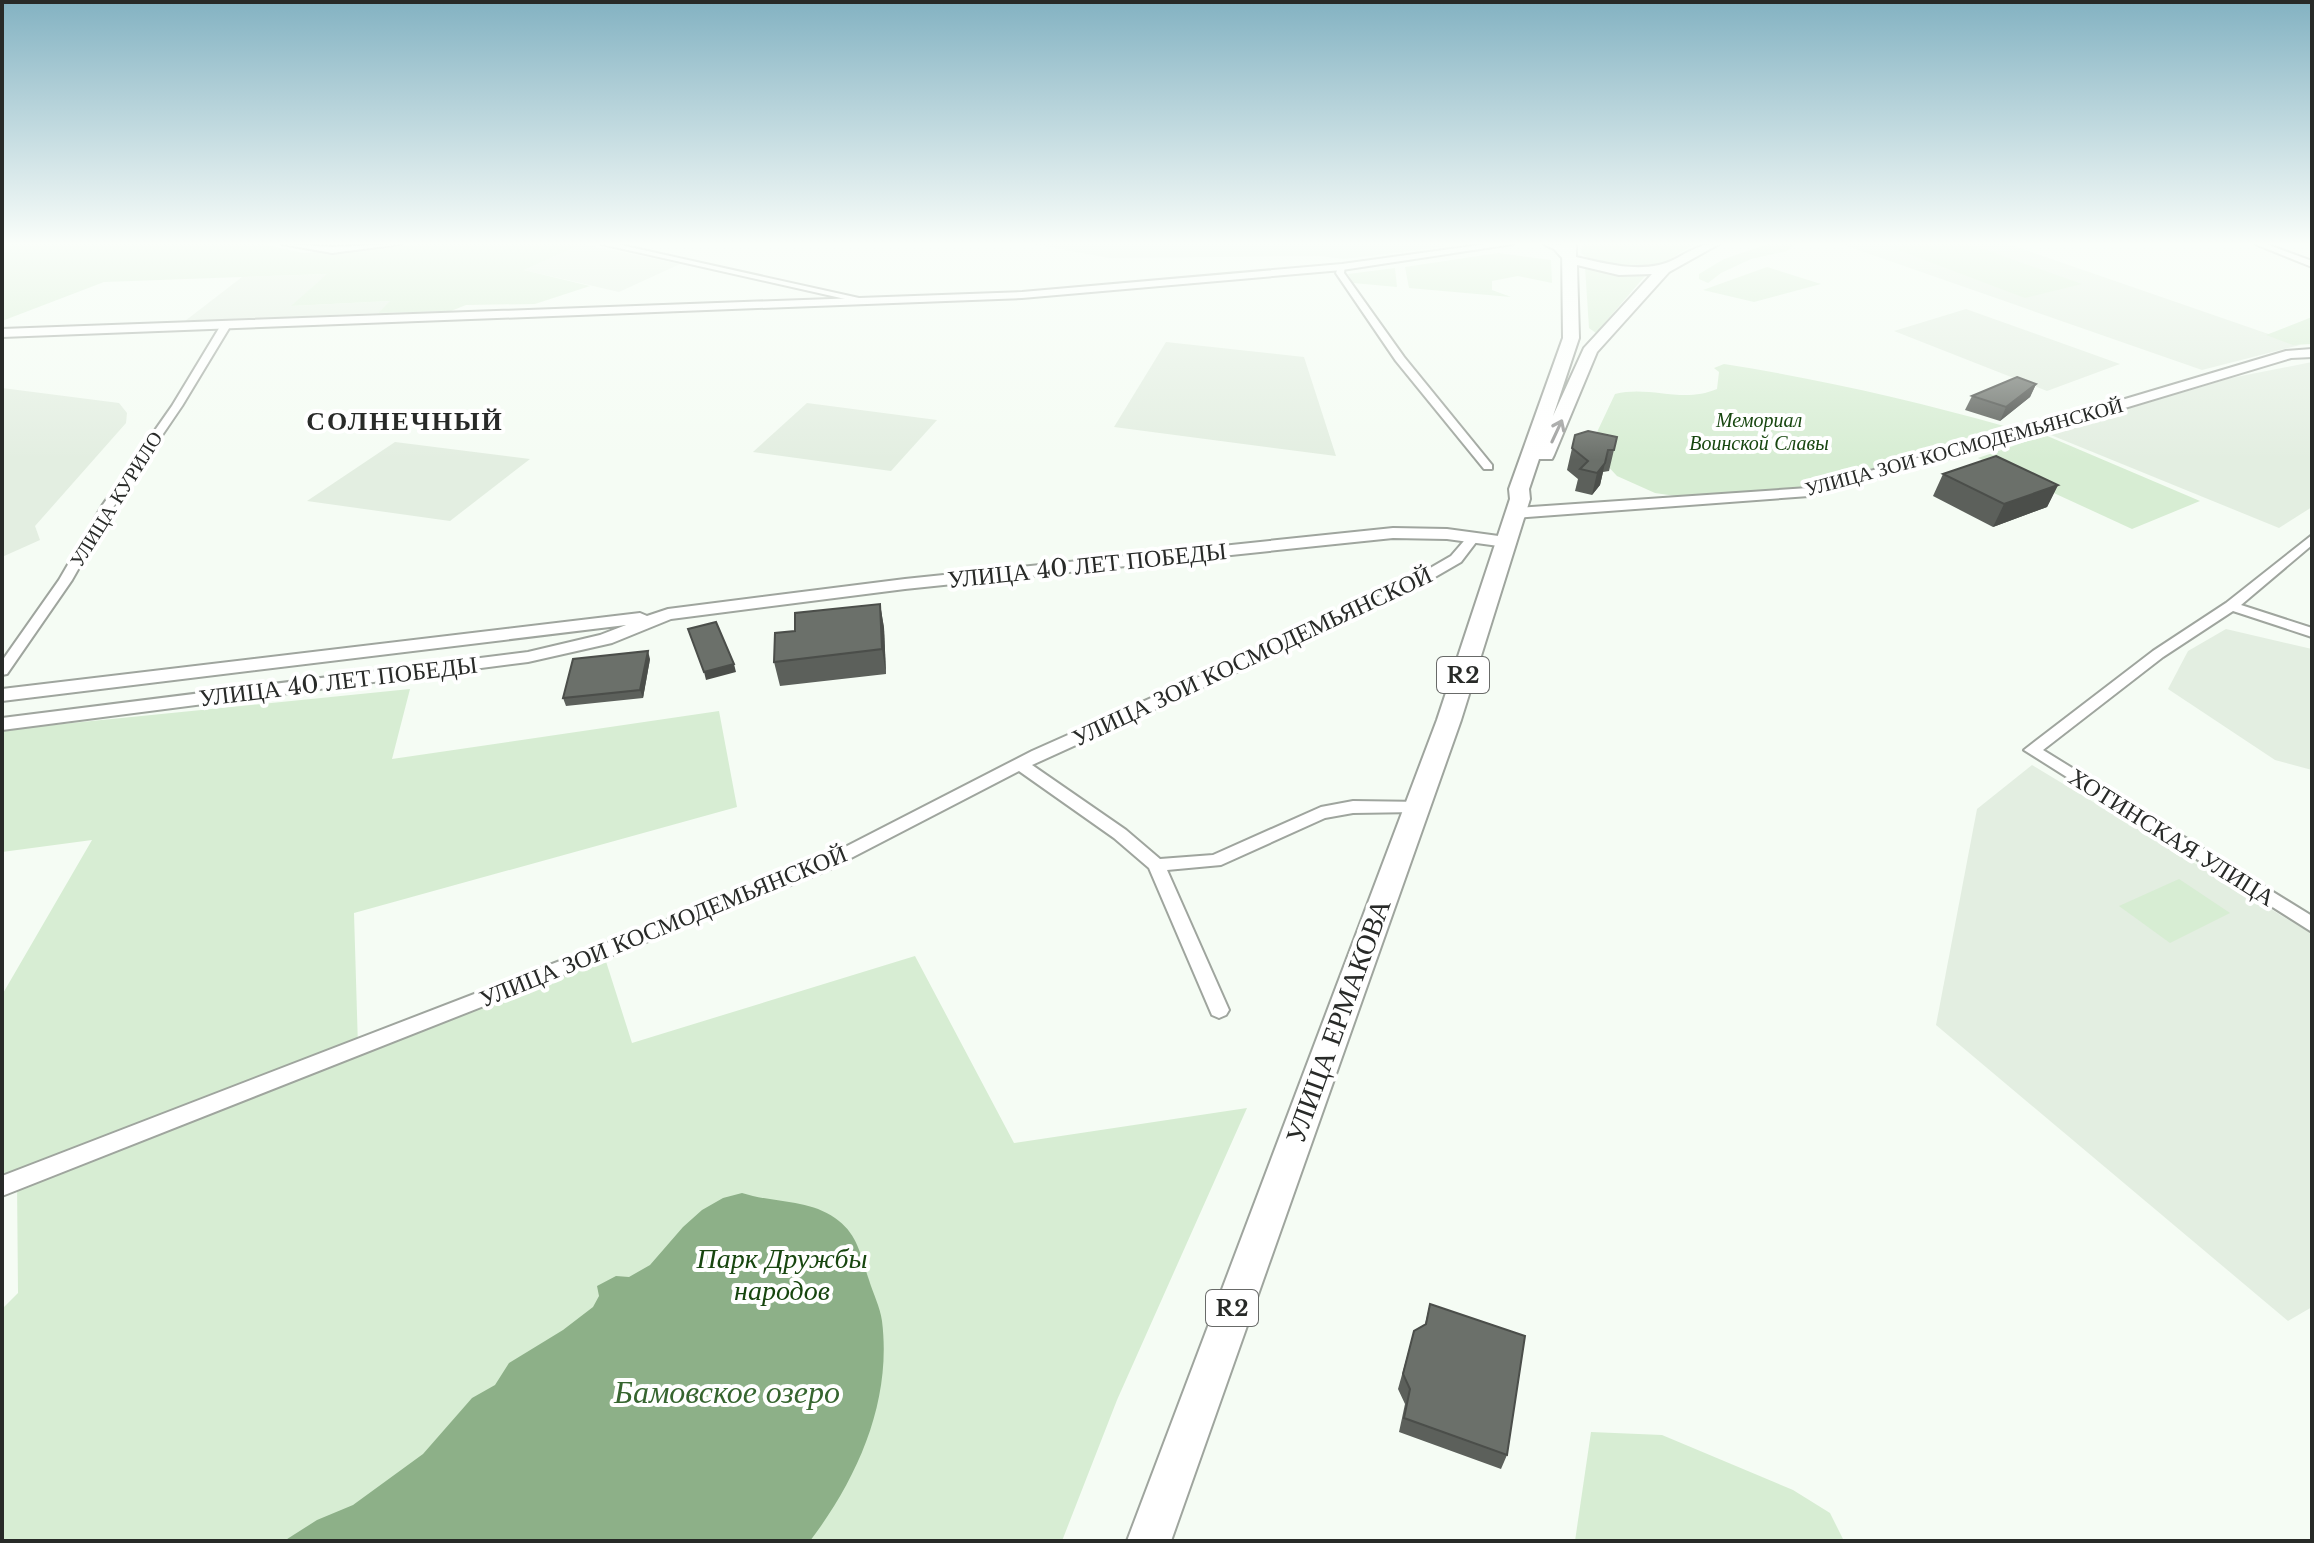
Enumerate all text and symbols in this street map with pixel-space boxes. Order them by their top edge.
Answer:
street label: УЛИЦА ЗОИ КОСМОДЕМЬЯНСКОЙ [1802,393,2126,501]
district label: СОЛНЕЧНЫЙ [306,405,504,437]
park label: Мемориал Воинской Славы [1689,408,1829,455]
one-way arrow [1550,419,1565,443]
street label: УЛИЦА КУРИЛО [65,427,167,571]
street label: УЛИЦА 40 ЛЕТ ПОБЕДЫ [946,536,1228,594]
street label: УЛИЦА ЗОИ КОСМОДЕМЬЯНСКОЙ [1067,560,1437,752]
street label: УЛИЦА 40 ЛЕТ ПОБЕДЫ [197,650,479,712]
road number: R2 [1437,657,1489,693]
street label: ХОТИНСКАЯ УЛИЦА [2064,762,2281,913]
street label: УЛИЦА ЗОИ КОСМОДЕМЬЯНСКОЙ [475,839,851,1013]
street label: УЛИЦА ЕРМАКОВА [1278,893,1399,1148]
park label: Парк Дружбы народов [696,1241,867,1308]
road number: R2 [1206,1290,1258,1326]
water label: Бамовское озеро [613,1372,840,1412]

